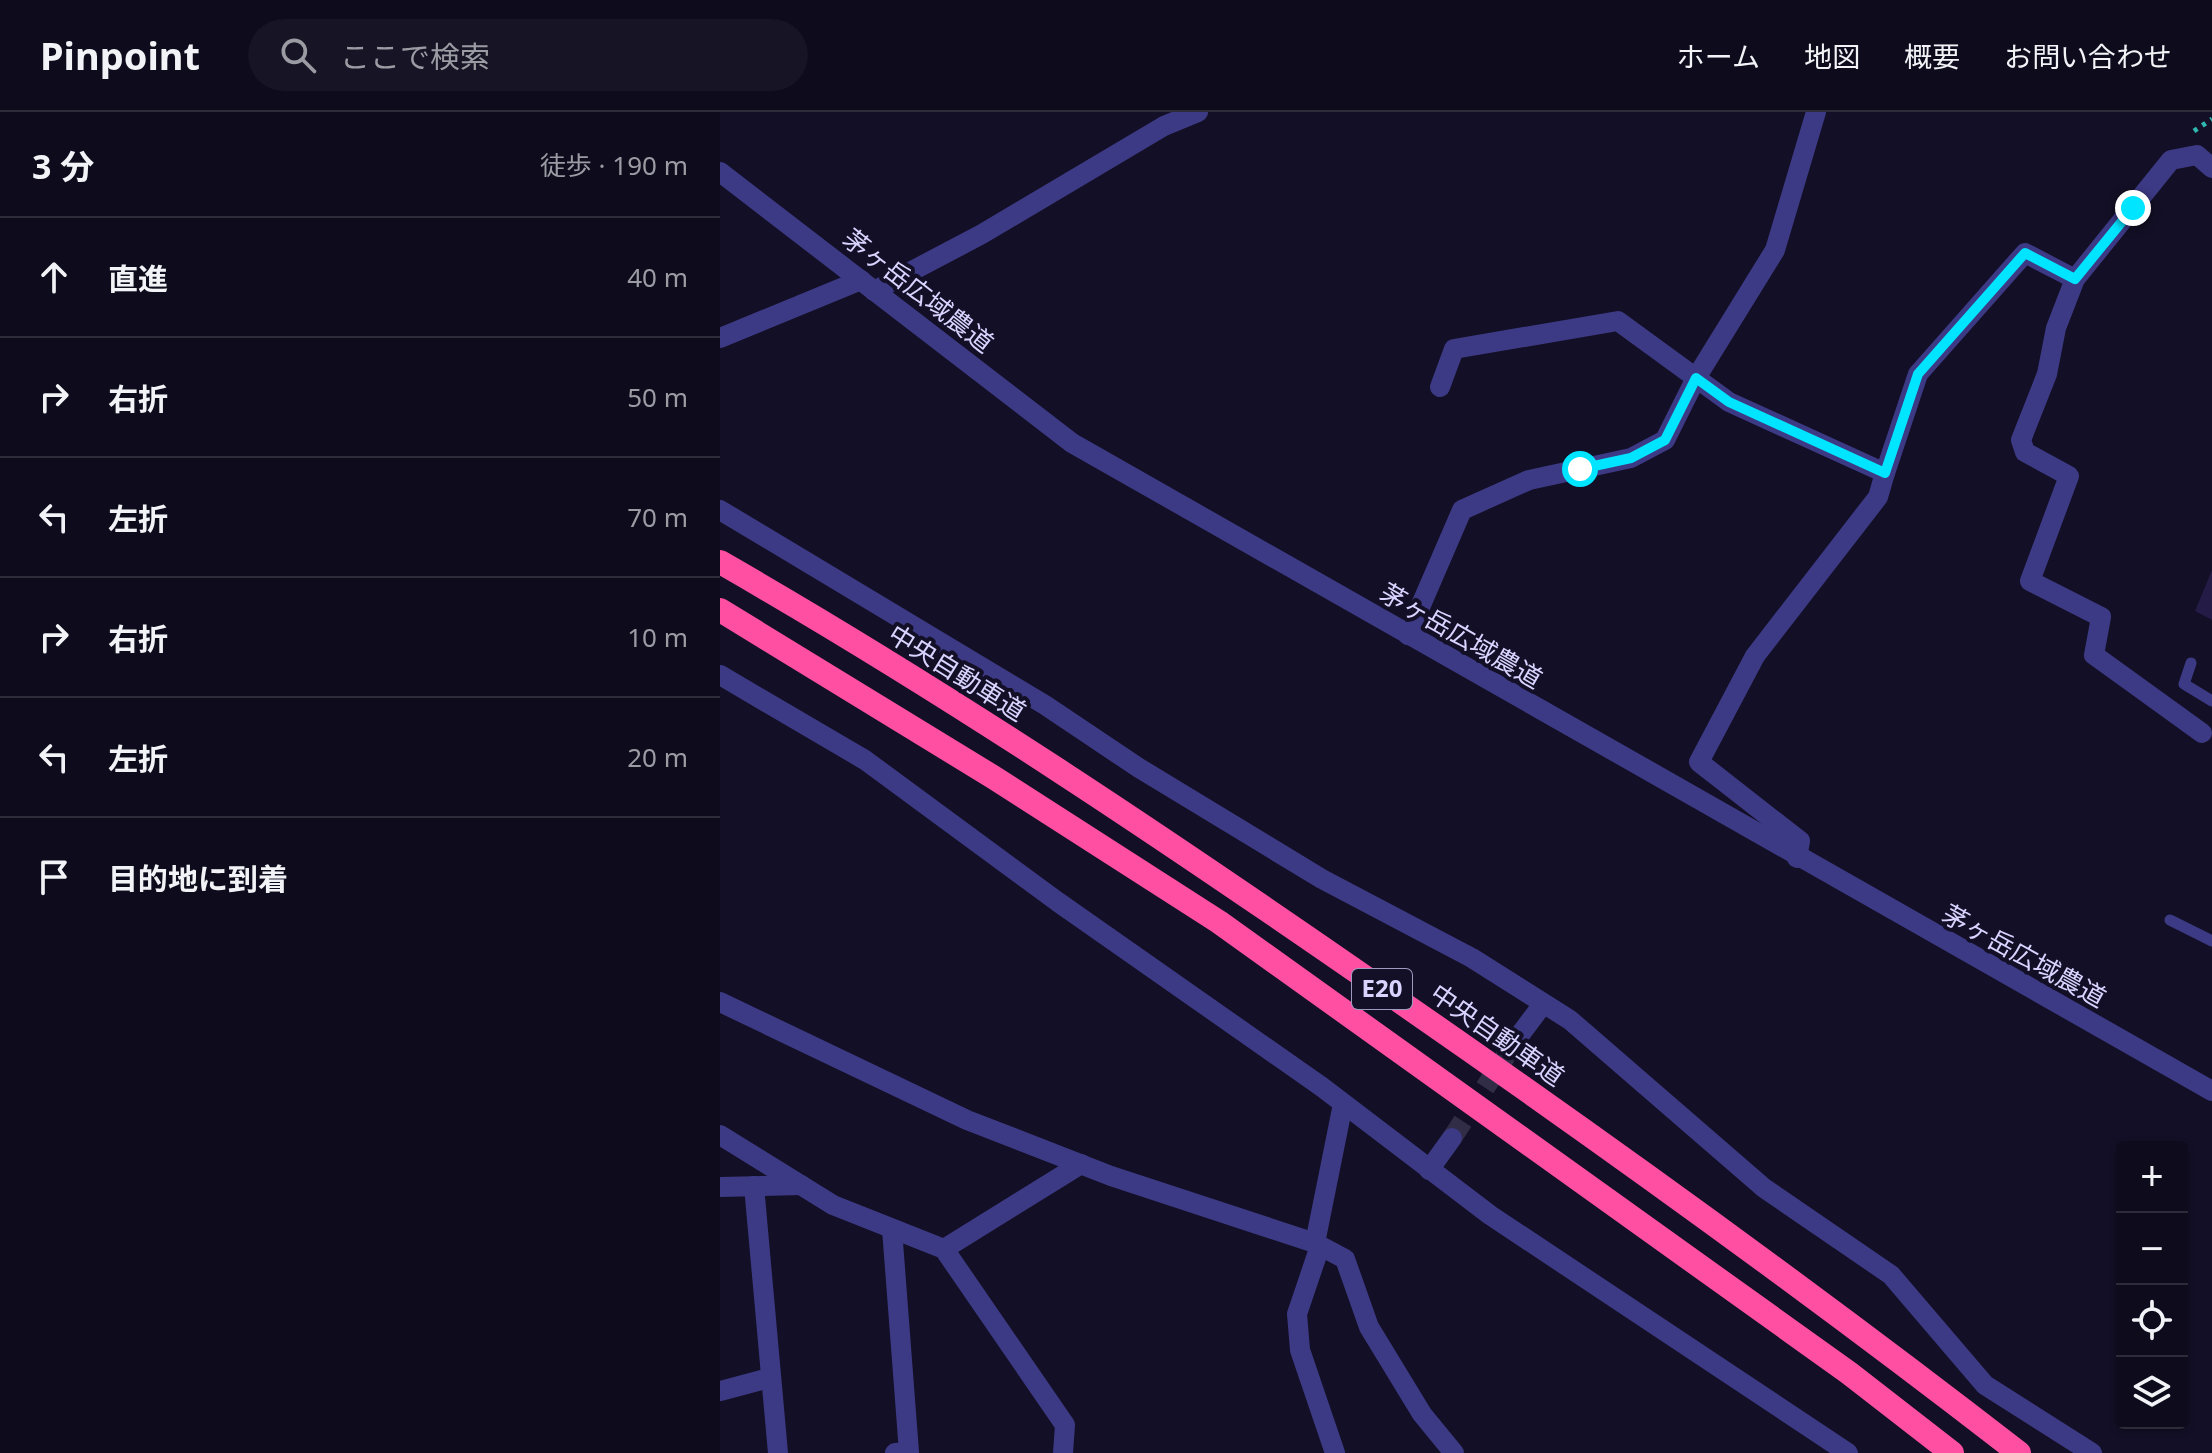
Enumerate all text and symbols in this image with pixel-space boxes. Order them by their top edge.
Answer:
search box [248,19,808,91]
text: Pinpoint [40,29,200,81]
icon: search [276,33,320,77]
text: ここで検索 [340,36,490,77]
text: ホーム [1677,37,1760,75]
text: 地図 [1804,37,1860,75]
text: 概要 [1904,37,1960,75]
text: お問い合わせ [2004,37,2172,75]
text: 3 分 [32,143,94,189]
text: 徒歩 · 190 m [540,147,688,183]
route end [2115,190,2151,226]
street label: 茅ヶ岳広域農道 [836,220,1001,360]
icon: ahead [32,255,76,299]
text: 直進 [108,258,168,299]
text: 40 m [627,259,688,295]
icon: right [32,375,76,419]
text: 右折 [108,378,168,419]
text: 50 m [627,379,688,415]
route start [1562,451,1598,487]
icon: left [32,495,76,539]
text: 左折 [108,498,168,539]
text: 70 m [627,499,688,535]
street label: 茅ヶ岳広域農道 [1374,574,1549,696]
icon: right [32,615,76,659]
street label: 中央自動車道 [882,616,1033,729]
text: 右折 [108,618,168,659]
text: 10 m [627,619,688,655]
icon: left [32,735,76,779]
text: 左折 [108,738,168,779]
text: 20 m [627,739,688,775]
icon: arrive [32,855,76,899]
text: 目的地に到着 [108,858,288,899]
street label: 茅ヶ岳広域農道 [1936,895,2113,1015]
road number: E20 [1352,969,1412,1009]
street label: 中央自動車道 [1423,975,1572,1094]
map controls [2116,1141,2188,1429]
button: + [2116,1141,2188,1213]
button: − [2116,1213,2188,1285]
button: locate [2116,1285,2188,1357]
button: layers [2116,1357,2188,1429]

